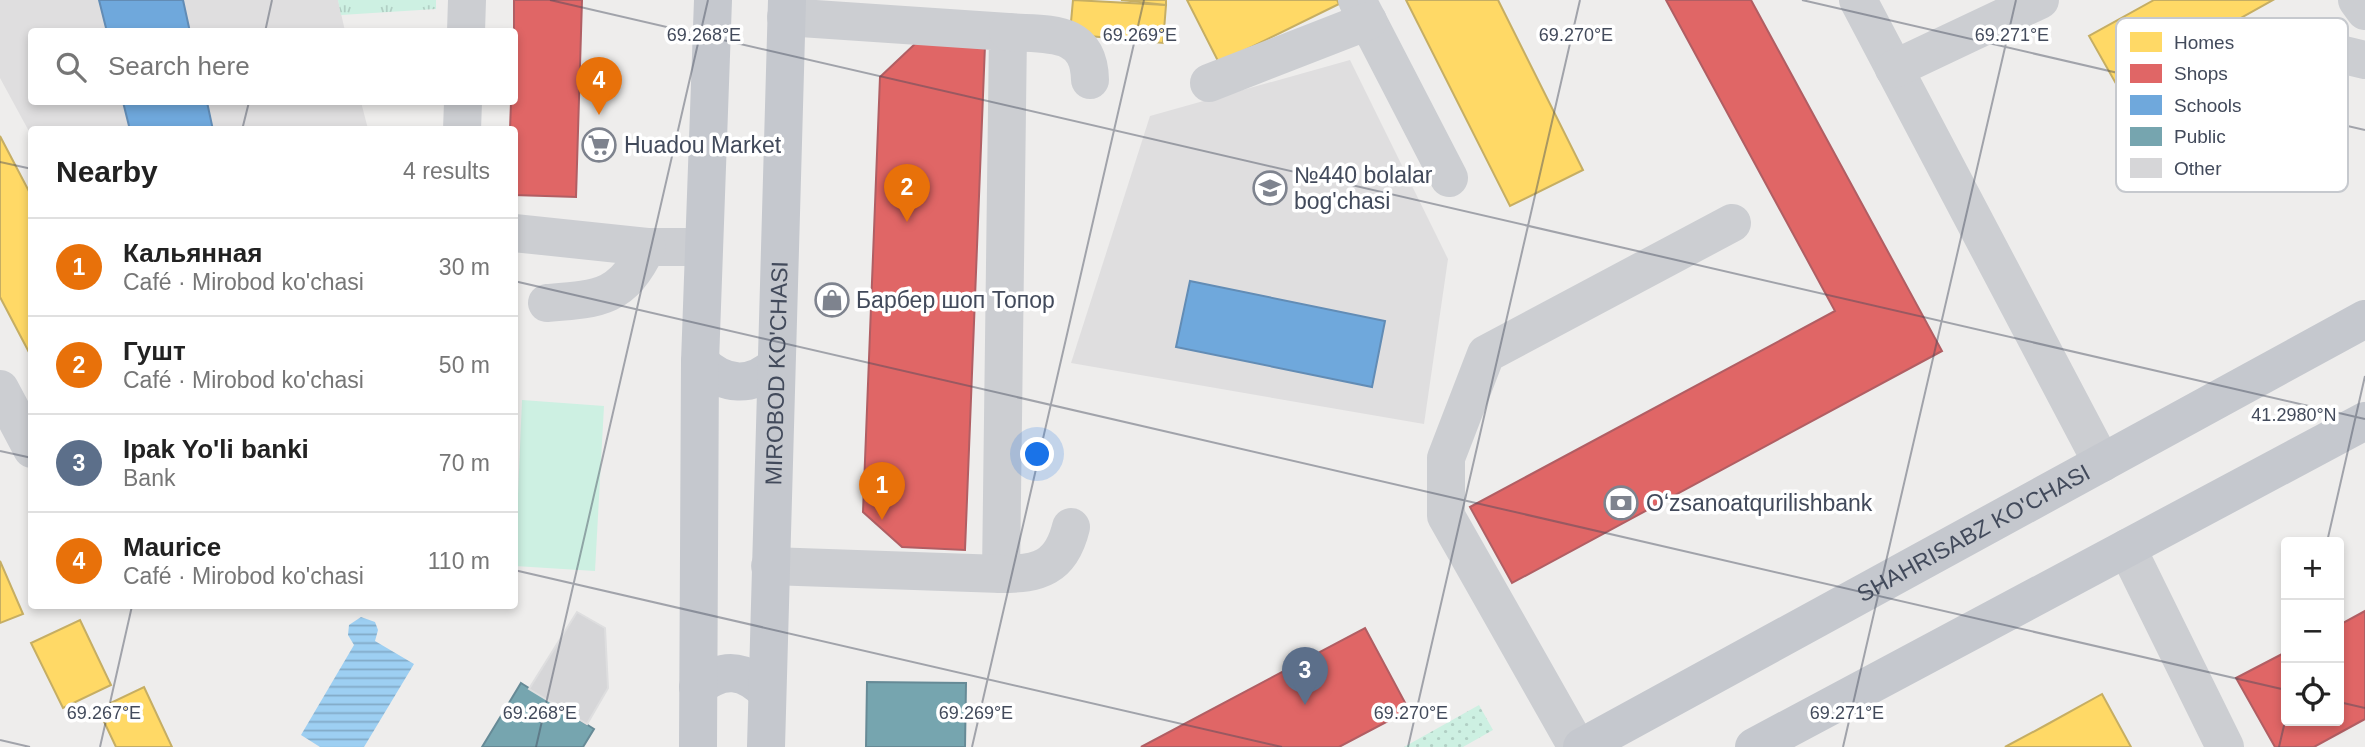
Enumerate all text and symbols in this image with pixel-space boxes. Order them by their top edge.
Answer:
legend [2116,18,2348,192]
text: 69.268°E [667,25,741,45]
text: 69.269°E [1103,25,1177,45]
text: 69.270°E [1539,25,1613,45]
text: 69.271°E [1975,25,2049,45]
search box [28,28,518,105]
text: Homes [2174,32,2234,53]
icon: search [52,48,90,86]
text: Search here [108,51,250,81]
pin: 4 [576,57,622,115]
text: Shops [2174,63,2228,84]
text: Schools [2174,95,2242,116]
supermarket icon: Huadou Market [580,126,618,164]
text: Public [2174,126,2226,147]
place label: Huadou Market [624,132,782,158]
text: Nearby [56,155,158,188]
text: 4 results [403,158,490,184]
text: Other [2174,158,2222,179]
place label: №440 bolalar bog'chasi [1294,162,1433,214]
pin: 2 [884,164,930,222]
school or university icon: №440 bolalar bog'chasi [1251,169,1289,207]
text: Кальянная [123,238,262,268]
text: 1 [73,254,85,280]
text: 30 m [439,254,490,280]
street label: MIROBOD KO'CHASI [760,261,793,486]
text: Café · Mirobod ko'chasi [123,269,364,295]
shop icon: Барбер шоп Топор [813,281,851,319]
place label: Барбер шоп Топор [856,287,1055,313]
text: Гушт [123,336,186,366]
text: 2 [73,352,85,378]
text: 50 m [439,352,490,378]
text: Café · Mirobod ko'chasi [123,367,364,393]
text: 41.2980°N [2251,405,2337,425]
text: Ipak Yo'li banki [123,434,309,464]
your location [1020,437,1054,471]
text: 3 [73,450,85,476]
text: 70 m [439,450,490,476]
street label: SHAHRISABZ KO'CHASI [1852,459,2094,607]
pin: 1 [859,462,905,520]
text: Bank [123,465,175,491]
bank icon: Oʻzsanoatqurilishbank [1602,484,1640,522]
place label: Oʻzsanoatqurilishbank [1646,490,1873,516]
text: Maurice [123,532,221,562]
map controls [2281,537,2344,726]
button: + [2281,537,2344,600]
text: 4 [73,548,85,574]
text: 110 m [428,548,490,574]
text: Café · Mirobod ko'chasi [123,563,364,589]
button: − [2281,600,2344,663]
pin: 3 [1282,647,1328,705]
button: locate [2281,663,2344,726]
text: 69.267°E [67,703,141,723]
text: 69.268°E [503,703,577,723]
text: 69.269°E [939,703,1013,723]
text: 69.270°E [1374,703,1448,723]
text: 69.271°E [1810,703,1884,723]

